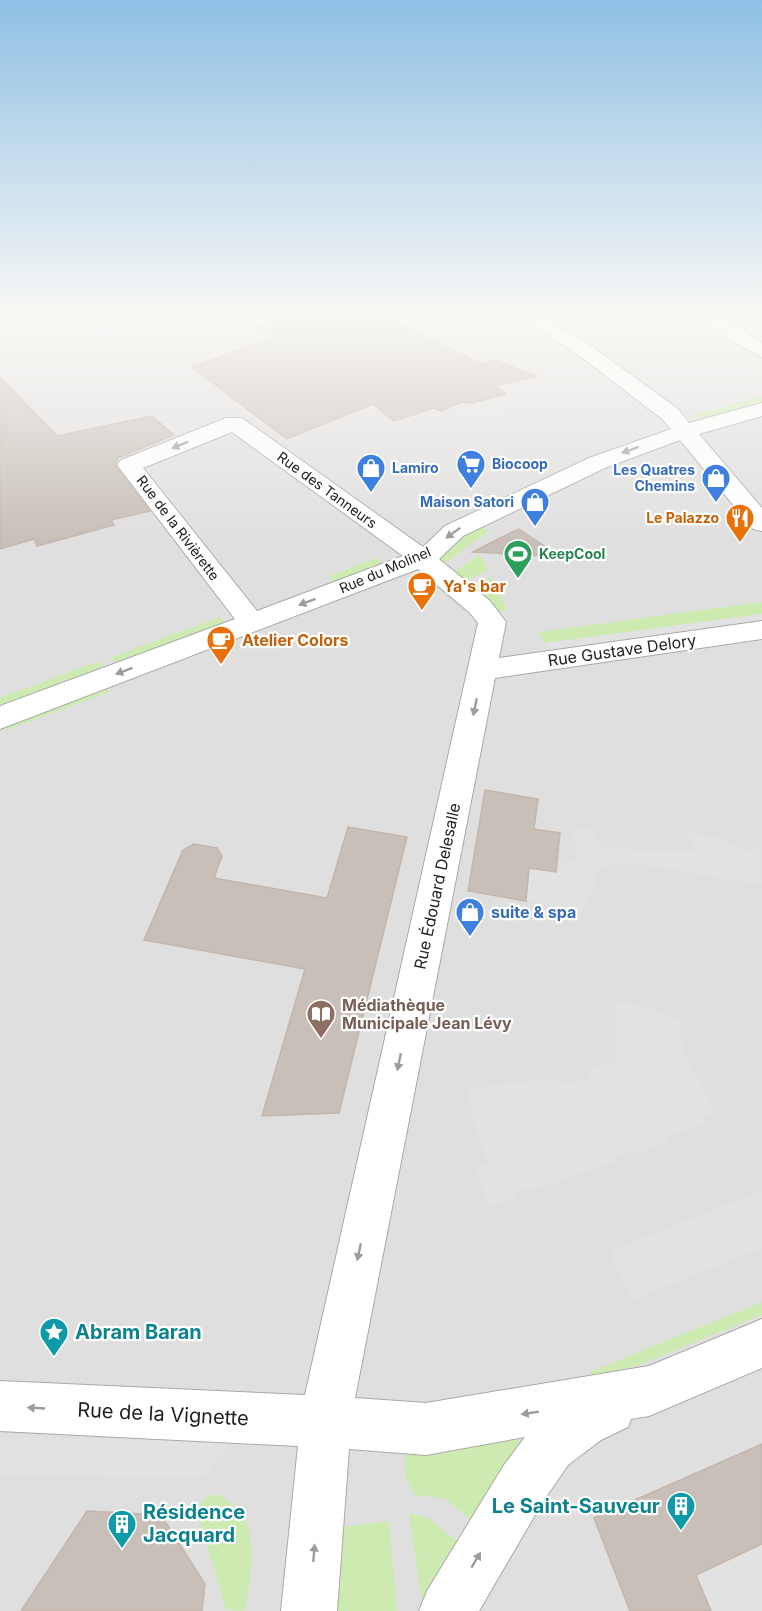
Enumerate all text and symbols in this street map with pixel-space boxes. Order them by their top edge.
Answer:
one-way arrow [171,440,189,450]
one-way arrow [620,446,638,456]
street label: Rue des Tanneurs [274,448,380,531]
supermarket icon: Biocoop [455,448,487,490]
shop icon: Lamiro [355,452,387,494]
place label: Biocoop [492,455,548,472]
place label: Lamiro [392,459,439,476]
place label: Les Quatres Chemins [613,461,695,494]
shop icon: Les Quatres Chemins [700,462,732,504]
street label: Rue de la Rivièrette [133,472,223,584]
shop icon: Maison Satori [519,486,551,528]
place label: Maison Satori [420,493,514,510]
restaurant icon: Le Palazzo [724,502,756,544]
place label: Le Palazzo [646,509,719,526]
one-way arrow [446,527,462,539]
sports icon: KeepCool [502,538,534,580]
street label: Rue du Molinel [336,543,433,596]
place label: KeepCool [539,545,605,562]
cafe icon: Ya's bar [406,570,438,612]
place label: Ya's bar [443,576,507,596]
one-way arrow [298,598,316,607]
cafe icon: Atelier Colors [205,624,237,666]
place label: Atelier Colors [242,630,349,650]
street label: Rue Gustave Delory [547,630,697,670]
one-way arrow [115,666,133,676]
one-way arrow [470,697,479,716]
street label: Rue Édouard Delesalle [410,801,464,971]
shop icon: suite & spa [454,896,486,938]
place label: suite & spa [491,902,576,922]
place label: Médiathèque Municipale Jean Lévy [342,995,512,1033]
library icon: Médiathèque Municipale Jean Lévy [305,998,337,1040]
one-way arrow [394,1052,404,1071]
one-way arrow [353,1243,363,1262]
place icon: Abram Baran [38,1316,70,1358]
place label: Abram Baran [75,1320,202,1344]
street label: Rue de la Vignette [77,1398,249,1430]
one-way arrow [27,1404,46,1413]
one-way arrow [520,1409,539,1418]
building icon: Le Saint-Sauveur [665,1490,697,1532]
place label: Le Saint-Sauveur [492,1494,660,1518]
place label: Résidence Jacquard [143,1500,245,1547]
building icon: Résidence Jacquard [106,1508,138,1550]
one-way arrow [309,1543,319,1562]
one-way arrow [471,1551,481,1568]

